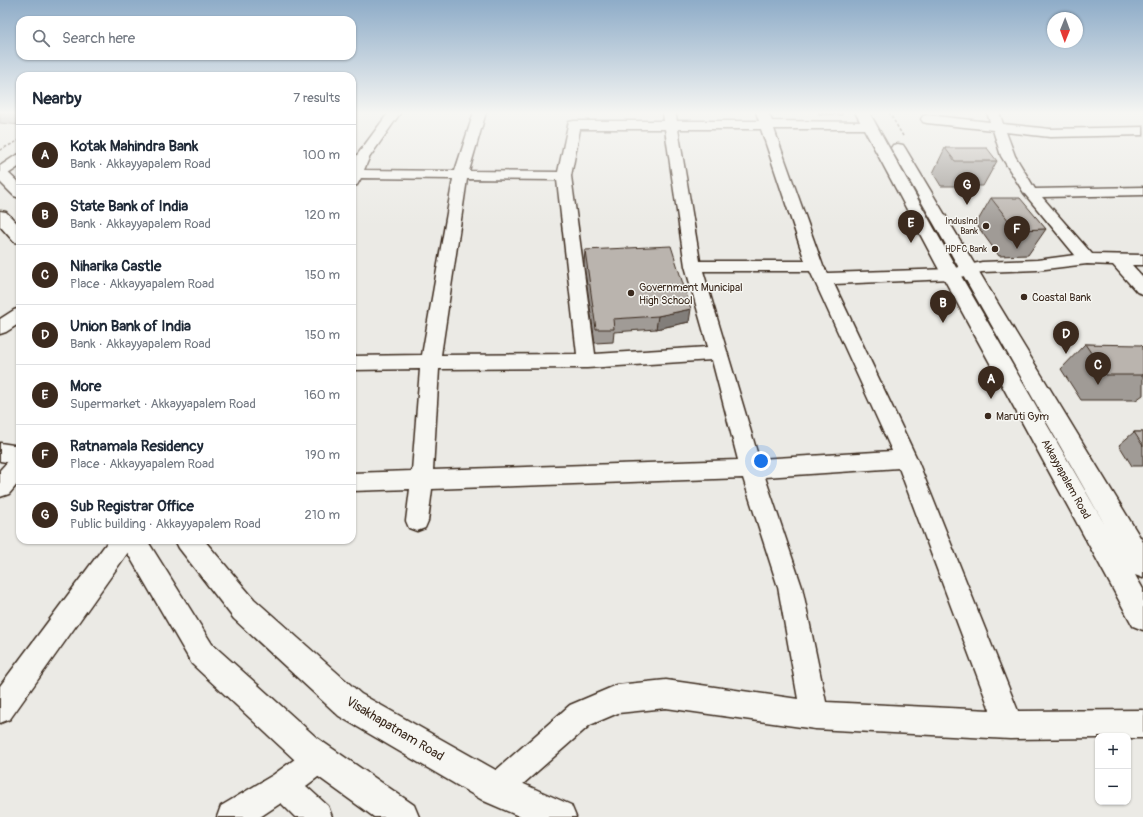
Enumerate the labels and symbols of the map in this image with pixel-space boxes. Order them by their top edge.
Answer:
north arrow [1047,12,1083,48]
pin: G [954,172,980,205]
pin: E [898,210,924,243]
place label: IndusInd Bank [945,216,978,237]
pin: F [1004,216,1030,249]
marker: IndusInd Bank [981,221,991,231]
place label: HDFC Bank [945,244,987,255]
marker: HDFC Bank [990,244,1000,254]
place label: Government Municipal High School [639,281,743,307]
marker: Government Municipal High School [626,288,636,298]
pin: B [930,290,956,323]
place label: Coastal Bank [1032,291,1092,304]
marker: Coastal Bank [1019,292,1029,302]
pin: D [1053,321,1079,354]
pin: C [1085,352,1111,385]
pin: A [978,366,1004,399]
place label: Maruti Gym [996,410,1049,423]
marker: Maruti Gym [983,411,993,421]
street label: Akkayyapalem Road [1039,437,1093,521]
your location [751,451,771,471]
street label: Visakhapatnam Road [343,693,447,765]

